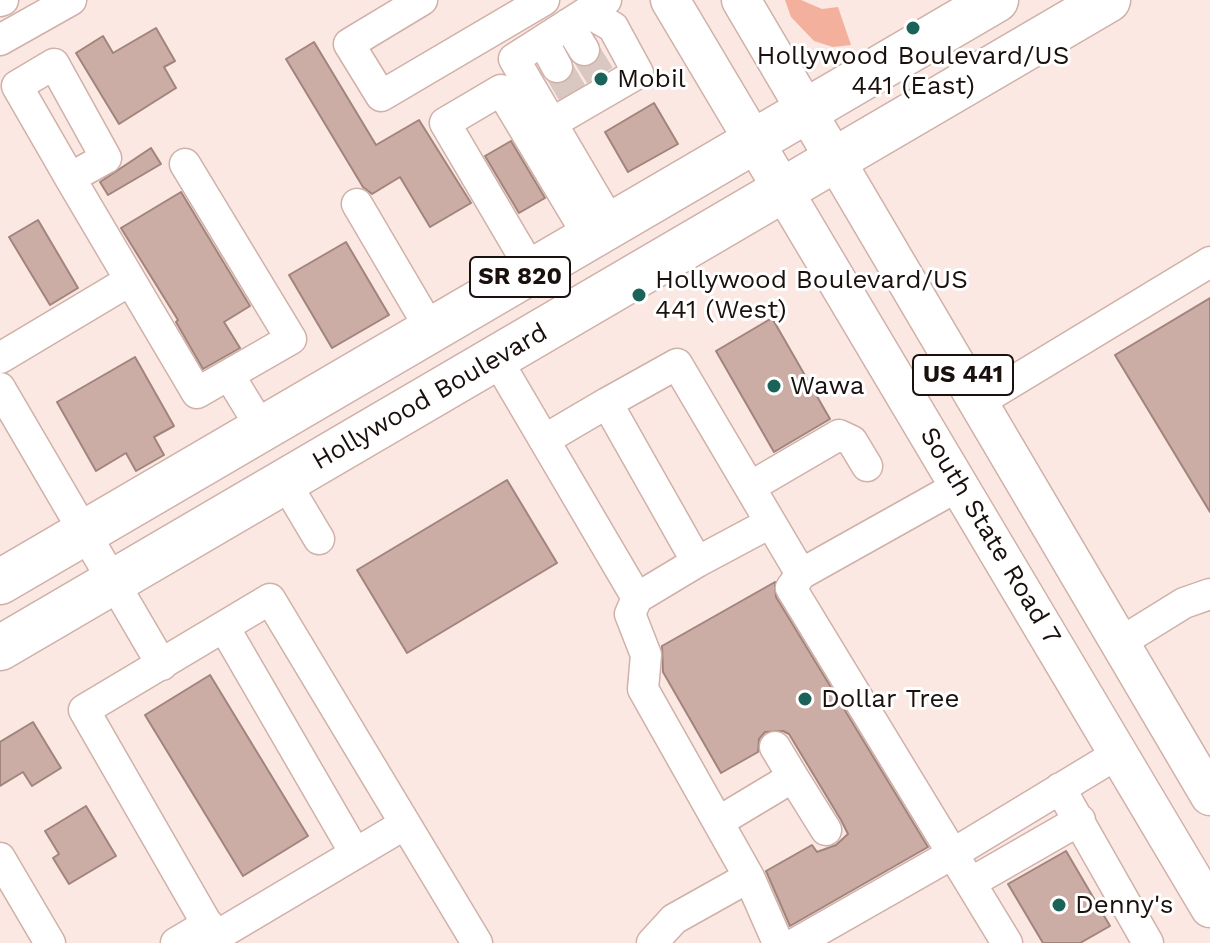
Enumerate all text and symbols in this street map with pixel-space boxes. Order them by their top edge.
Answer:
marker: Hollywood Boulevard/US 441 (East) [904,19,922,37]
place label: Hollywood Boulevard/US 441 (East) [757,40,1069,102]
place label: Mobil [617,63,686,95]
marker: Mobil [592,70,610,88]
road number: SR 820 [470,257,570,297]
place label: Hollywood Boulevard/US 441 (West) [655,264,968,326]
marker: Hollywood Boulevard/US 441 (West) [630,286,648,304]
street label: Hollywood Boulevard [307,317,553,477]
road number: US 441 [913,355,1013,395]
place label: Wawa [790,370,865,402]
marker: Wawa [765,377,783,395]
street label: South State Road 7 [913,422,1067,650]
place label: Dollar Tree [821,683,960,715]
marker: Dollar Tree [796,690,814,708]
place label: Denny's [1075,889,1173,921]
marker: Denny's [1050,896,1068,914]

